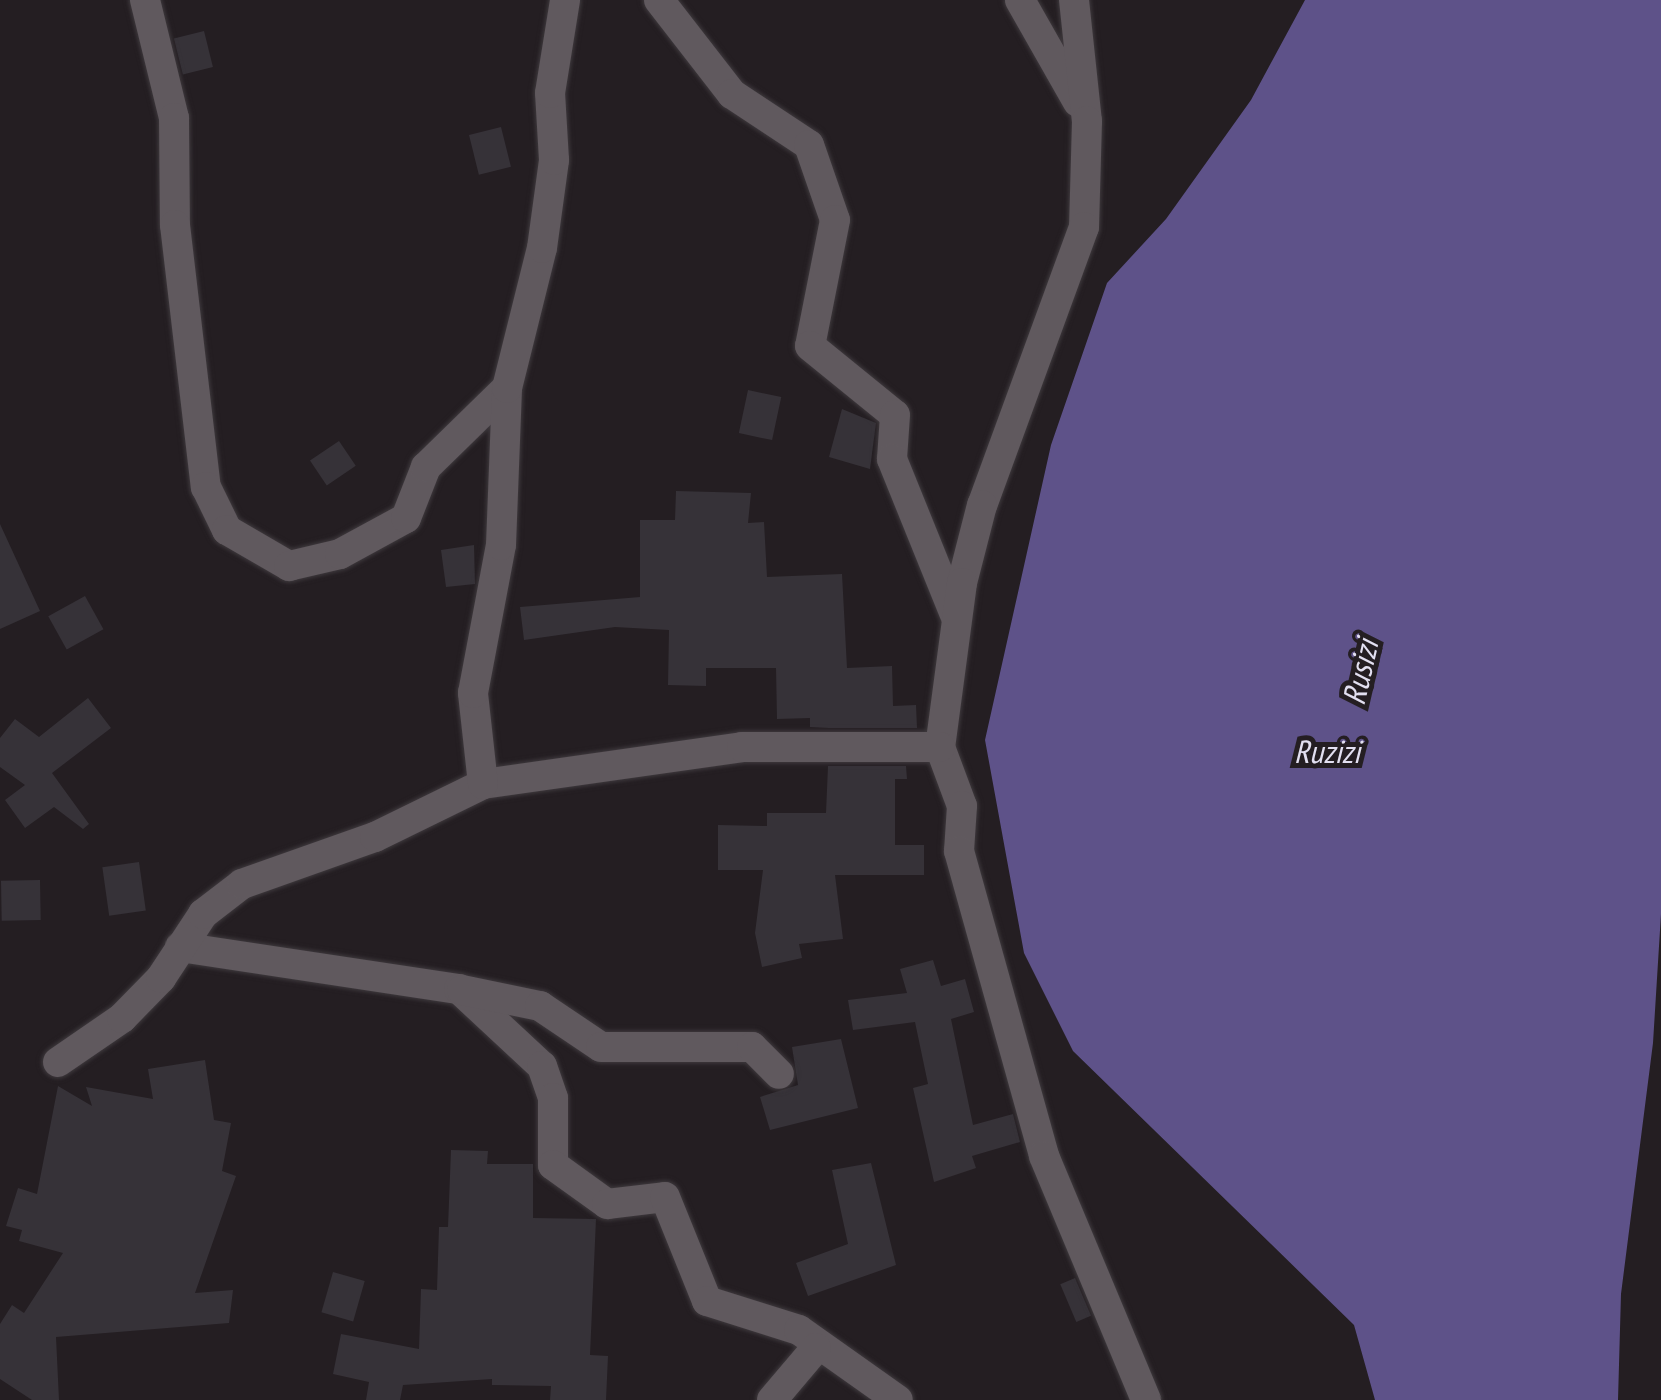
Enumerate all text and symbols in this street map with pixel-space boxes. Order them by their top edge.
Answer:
water label: Rusizi [1334,636,1386,708]
water label: Ruzizi [1294,732,1360,770]

